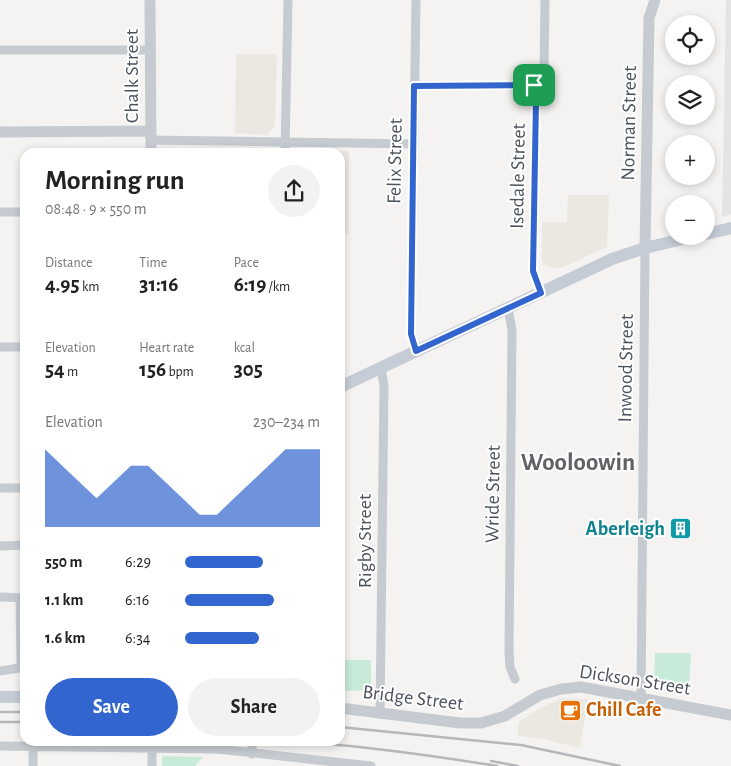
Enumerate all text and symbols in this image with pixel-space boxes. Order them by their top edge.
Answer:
map controls [665,15,715,245]
button: locate [665,15,715,65]
street label: Chalk Street [122,28,142,123]
pin [513,64,555,106]
street label: Norman Street [618,65,640,181]
icon: arrive [520,71,548,99]
button: layers [665,75,715,125]
street label: Felix Street [384,117,406,204]
street label: Isedale Street [507,122,529,229]
button: + [665,135,715,185]
button: share [268,165,320,217]
text: Morning run [45,167,185,195]
button: − [665,195,715,245]
text: 08:48 · 9 × 550 m [45,201,147,217]
text: Distance [45,256,92,270]
text: Time [139,256,167,270]
text: Pace [234,256,259,270]
text: 4.95 [45,274,80,295]
text: 31:16 [139,274,178,295]
text: 6:19 [234,274,266,295]
text: km [80,280,100,294]
text: /km [266,280,290,294]
street label: Inwood Street [615,313,637,423]
text: Elevation [45,341,96,355]
text: Heart rate [139,341,194,355]
text: kcal [234,341,255,355]
text: 54 [45,359,65,380]
text: 156 [139,359,166,380]
text: 305 [234,359,263,380]
text: m [65,365,78,379]
text: bpm [166,365,194,379]
text: Elevation [45,414,103,430]
text: 230–234 m [253,414,320,430]
street label: Wride Street [482,444,504,543]
district label: Wooloowin [521,450,635,475]
street label: Rigby Street [355,493,375,588]
building icon: Aberleigh [669,517,693,541]
place label: Aberleigh [586,519,665,539]
text: 550 m [45,554,83,570]
text: 6:29 [125,554,151,570]
text: 1.1 km [45,592,83,608]
text: 6:16 [125,592,149,608]
text: 1.6 km [45,630,85,646]
text: 6:34 [125,630,150,646]
street label: Dickson Street [578,661,693,699]
button: Save [45,678,178,736]
button: Share [188,678,320,736]
street label: Bridge Street [361,682,465,714]
cafe icon: Chill Cafe [558,698,582,722]
place label: Chill Cafe [586,700,661,720]

